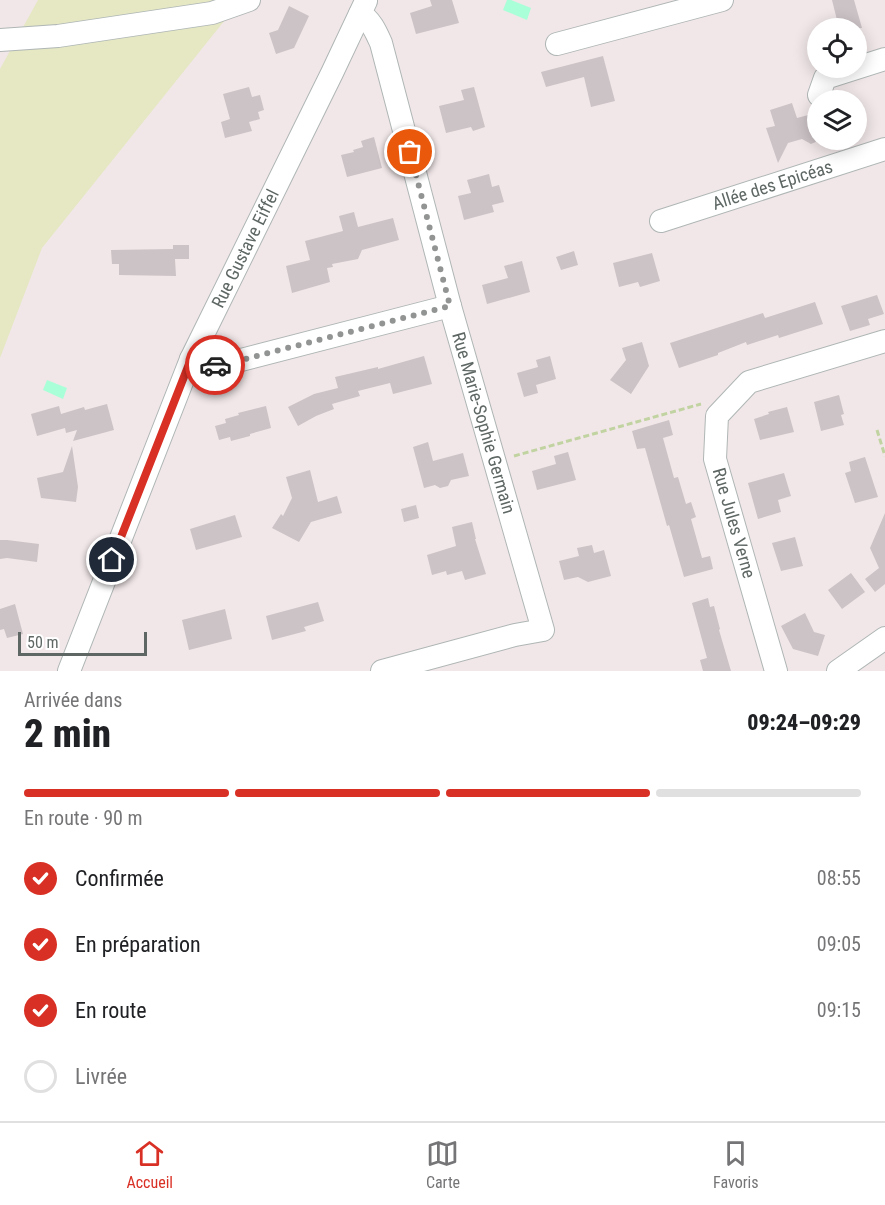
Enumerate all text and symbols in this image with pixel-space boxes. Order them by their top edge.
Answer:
map controls [807,18,867,150]
button: locate [807,18,867,78]
button: layers [807,90,867,150]
pin [384,126,435,177]
icon: bag [393,135,426,168]
street label: Allée des Epicéas [710,156,835,214]
street label: Rue Gustave Eiffel [207,186,283,311]
street label: Rue Marie-Sophie Germain [448,330,520,516]
courier [185,335,245,395]
icon: car [199,349,232,382]
street label: Rue Jules Verne [709,465,760,581]
pin [86,534,137,585]
icon: home [95,543,128,576]
scale bar [18,629,147,656]
text: 50 m [27,633,59,652]
text: Arrivée dans [24,688,122,712]
text: 09:24–09:29 [747,710,861,735]
text: 2 min [24,711,111,757]
text: En route · 90 m [24,806,143,830]
icon: check [24,862,57,895]
text: Confirmée [75,866,164,891]
text: 08:55 [817,866,861,890]
icon: check [24,928,57,961]
text: En préparation [75,932,201,957]
text: 09:05 [817,932,861,956]
icon: check [24,994,57,1027]
text: En route [75,998,147,1023]
text: 09:15 [817,998,861,1022]
text: Livrée [75,1064,127,1089]
tab: Accueil [126,1137,173,1192]
tab: Carte [426,1137,460,1192]
tab: Favoris [713,1137,759,1192]

